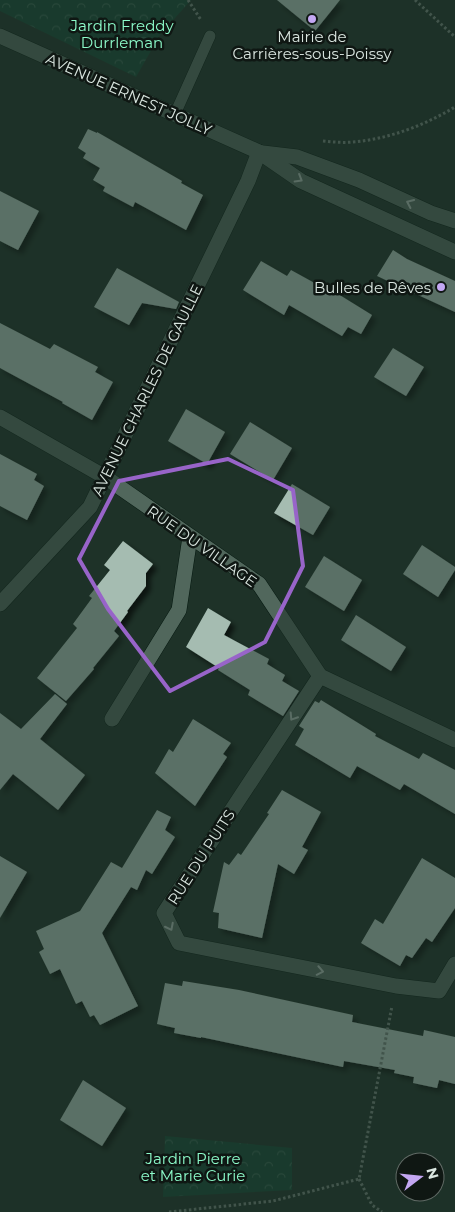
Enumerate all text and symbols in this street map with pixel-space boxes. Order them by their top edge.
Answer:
marker: Mairie de Carrières-sous-Poissy [306,13,318,25]
park label: Jardin Freddy Durrleman [69,16,174,52]
place label: Mairie de Carrières-sous-Poissy [233,27,392,63]
street label: AVENUE ERNEST JOLLY [43,49,215,139]
one-way arrow [294,173,303,183]
one-way arrow [406,199,415,209]
place label: Bulles de Rêves [314,278,431,297]
street label: AVENUE CHARLES DE GAULLE [87,281,207,499]
marker: Bulles de Rêves [435,281,447,293]
street label: RUE DU VILLAGE [143,501,261,591]
one-way arrow [290,711,299,721]
street label: RUE DU PUITS [163,806,239,908]
one-way arrow [164,921,174,930]
one-way arrow [316,965,325,976]
park label: Jardin Pierre et Marie Curie [141,1149,245,1185]
north arrow [395,1152,445,1202]
text: N [422,1165,443,1181]

